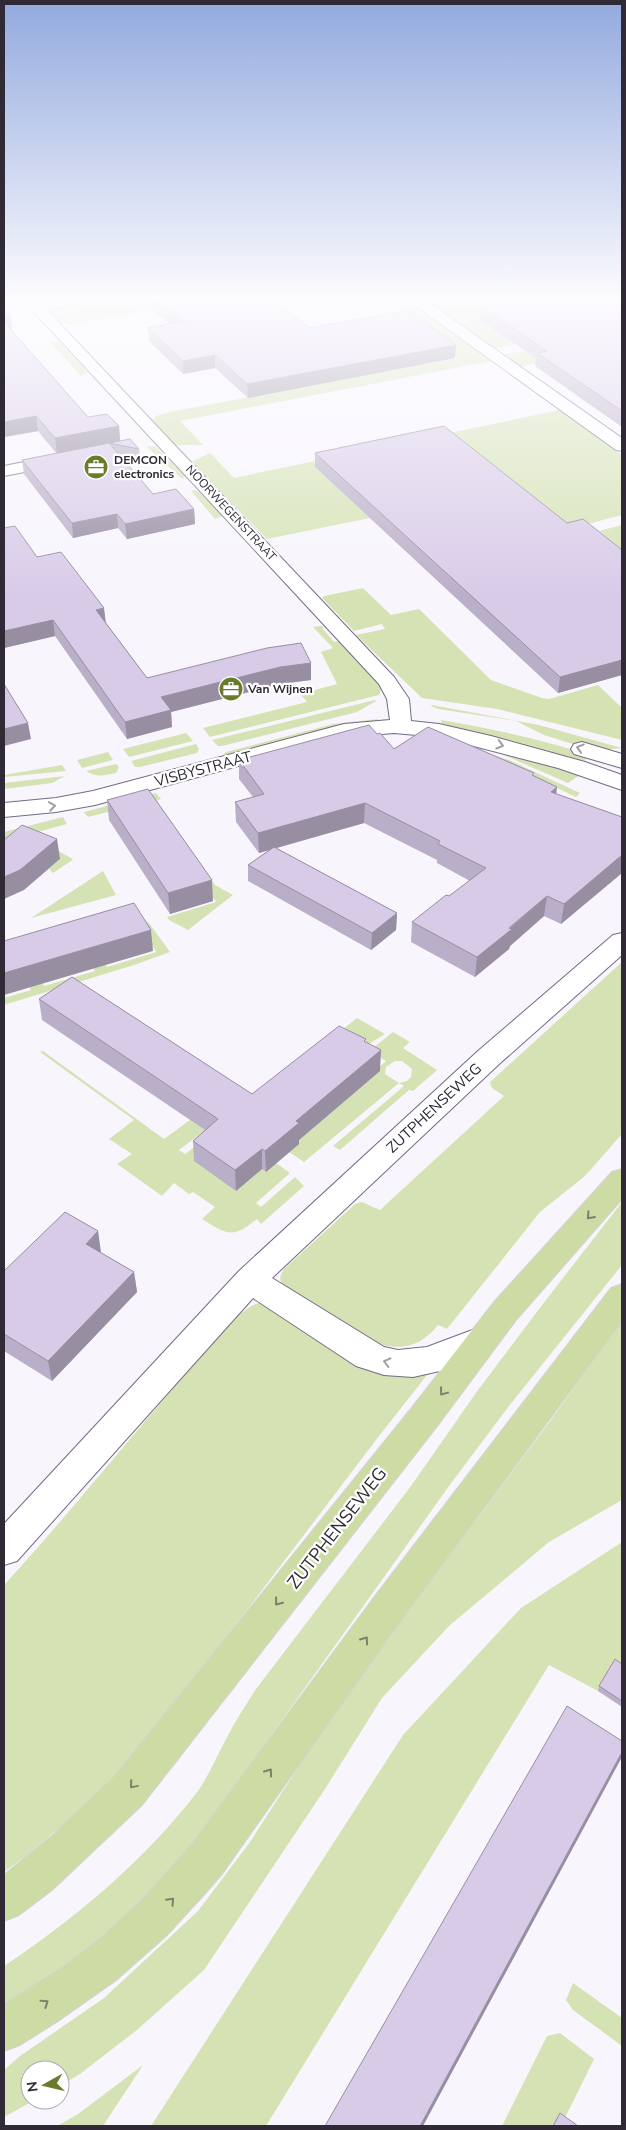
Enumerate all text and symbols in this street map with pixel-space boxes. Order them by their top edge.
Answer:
place label: DEMCON electronics [114,452,174,482]
office icon: DEMCON electronics [83,454,109,480]
street label: NOORWEGENSTRAAT [182,461,280,565]
office icon: Van Wijnen [218,676,244,702]
place label: Van Wijnen [247,681,313,697]
one-way arrow [496,739,505,750]
one-way arrow [577,744,585,754]
street label: VISBYSTRAAT [151,746,254,792]
one-way arrow [49,801,57,812]
street label: ZUTPHENSEWEG [382,1059,486,1157]
one-way arrow [587,1211,596,1220]
one-way arrow [383,1358,391,1368]
one-way arrow [441,1386,449,1395]
street label: ZUTPHENSEWEG [282,1462,392,1594]
one-way arrow [276,1596,284,1605]
one-way arrow [359,1636,368,1646]
one-way arrow [264,1769,272,1778]
one-way arrow [130,1779,139,1788]
one-way arrow [165,1897,174,1906]
one-way arrow [40,2000,49,2010]
north arrow [20,2060,70,2110]
text: N [22,2080,43,2093]

